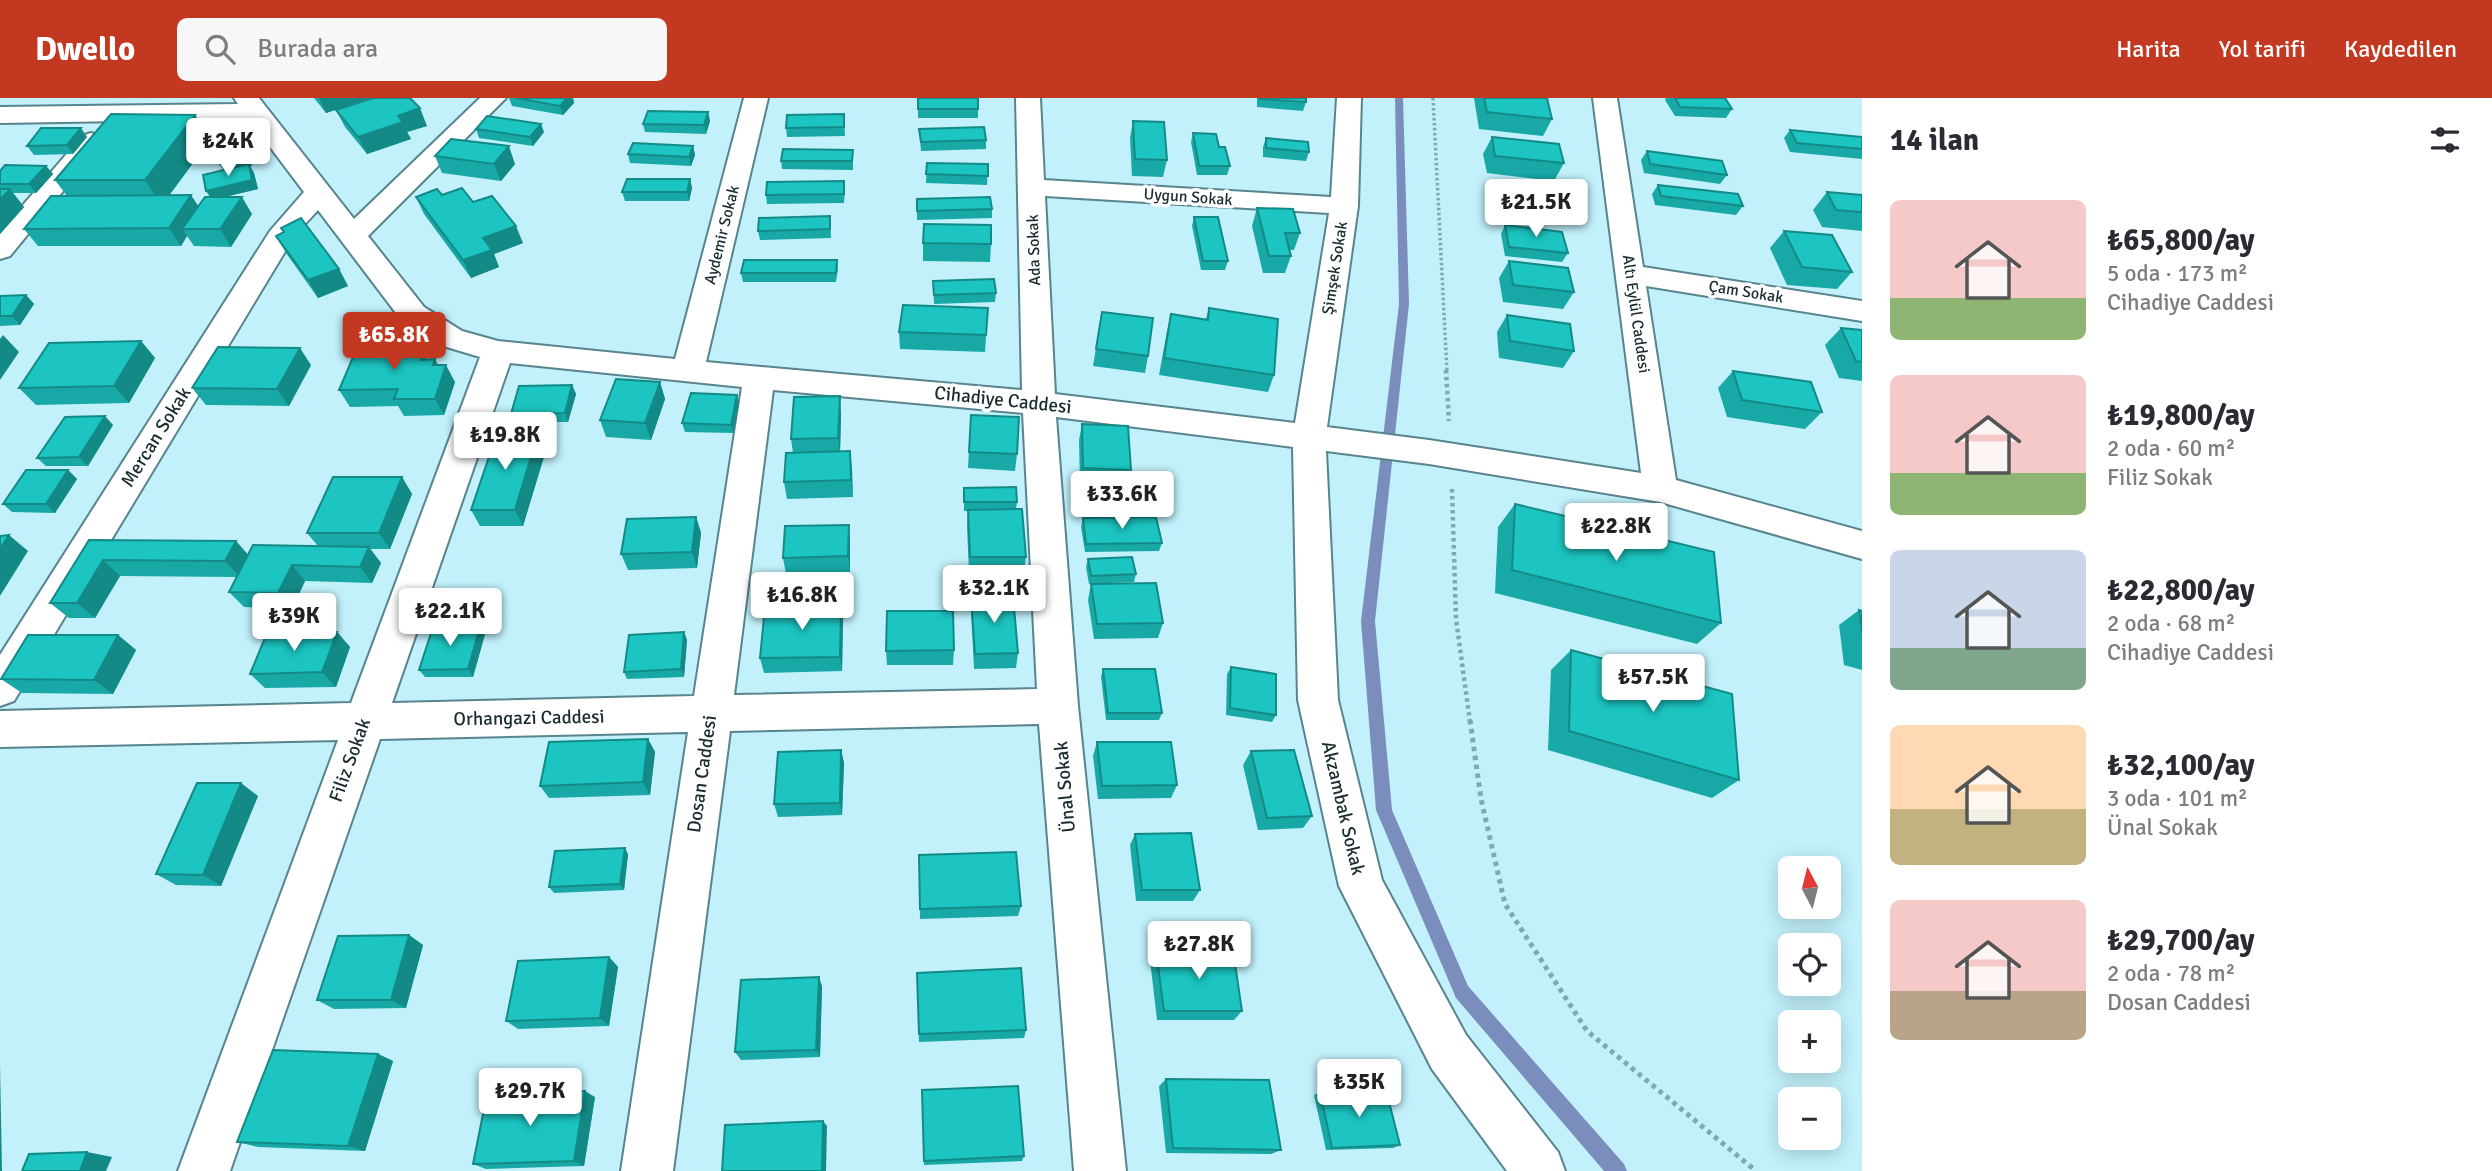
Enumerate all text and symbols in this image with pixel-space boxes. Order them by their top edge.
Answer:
search box [177,18,667,81]
text: Dwello [35,29,135,70]
icon: search [201,30,239,68]
text: Burada ara [257,33,378,65]
text: Harita [2116,34,2181,64]
text: Yol tarifi [2219,34,2306,64]
text: Kaydedilen [2344,34,2457,64]
pin: ₺24K [187,118,269,178]
icon: filters [2426,121,2464,159]
text: 14 ilan [1890,122,1979,159]
text: ₺24K [202,126,254,155]
pin: ₺21.5K [1479,180,1593,239]
street label: Aydemir Sokak [700,183,744,287]
street label: Uygun Sokak [1143,184,1233,210]
text: ₺21.5K [1501,187,1571,216]
street label: Ada Sokak [1023,214,1045,286]
street label: Şimşek Sokak [1318,220,1352,316]
text: ₺65,800/ay [2107,222,2255,259]
icon: home [1946,228,2030,312]
street label: Altı Eylül Caddesi [1618,254,1654,374]
text: 5 oda · 173 m² [2107,259,2248,288]
street label: Çam Sokak [1707,276,1785,308]
text: Cihadiye Caddesi [2107,288,2274,317]
pin: ₺65.8K [337,313,451,372]
text: ₺65.8K [359,320,429,349]
street label: Cihadiye Caddesi [933,381,1073,419]
street label: Mercan Sokak [116,382,197,492]
text: ₺19,800/ay [2107,397,2255,434]
icon: home [1946,403,2030,487]
pin: ₺19.8K [448,412,562,472]
text: ₺19.8K [470,420,540,449]
text: 2 oda · 60 m² [2107,434,2235,463]
text: Filiz Sokak [2107,463,2213,492]
pin: ₺33.6K [1065,472,1179,531]
text: ₺33.6K [1087,479,1157,508]
pin: ₺22.8K [1559,504,1673,563]
text: ₺22.8K [1581,511,1651,540]
pin: ₺32.1K [937,566,1051,625]
text: ₺22,800/ay [2107,572,2255,609]
pin: ₺16.8K [745,573,859,632]
text: ₺32.1K [959,573,1029,602]
icon: home [1946,578,2030,662]
text: ₺16.8K [767,580,837,609]
pin: ₺22.1K [393,588,507,648]
pin: ₺39K [253,594,335,653]
text: ₺22.1K [415,596,485,625]
text: ₺39K [268,601,320,630]
text: 2 oda · 68 m² [2107,609,2235,638]
text: Cihadiye Caddesi [2107,638,2274,667]
pin: ₺57.5K [1596,654,1710,714]
text: ₺57.5K [1618,662,1688,691]
street label: Orhangazi Caddesi [453,705,605,731]
street label: Filiz Sokak [324,714,376,805]
street label: Dosan Caddesi [682,714,722,834]
street label: Akzambak Sokak [1316,739,1370,878]
street label: Ünal Sokak [1049,740,1081,834]
text: ₺32,100/ay [2107,747,2255,784]
icon: home [1946,753,2030,837]
text: 3 oda · 101 m² [2107,784,2248,813]
text: Ünal Sokak [2107,813,2218,842]
north arrow [1778,856,1841,919]
map controls [1778,856,1841,1150]
pin: ₺27.8K [1142,922,1256,981]
text: ₺29,700/ay [2107,922,2255,959]
icon: home [1946,928,2030,1012]
text: ₺27.8K [1164,929,1234,958]
button: locate [1778,933,1841,996]
text: 2 oda · 78 m² [2107,959,2235,988]
text: Dosan Caddesi [2107,988,2251,1017]
button: + [1778,1010,1841,1073]
pin: ₺35K [1318,1060,1400,1119]
text: ₺35K [1333,1067,1385,1096]
pin: ₺29.7K [473,1068,587,1128]
text: ₺29.7K [495,1076,565,1105]
button: − [1778,1087,1841,1150]

